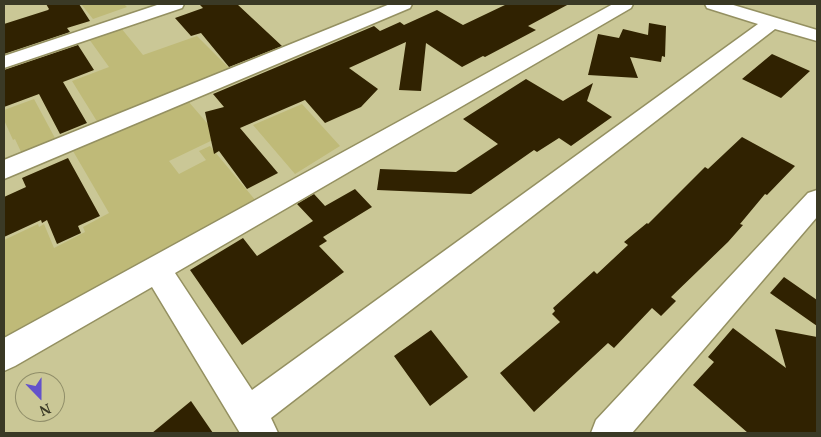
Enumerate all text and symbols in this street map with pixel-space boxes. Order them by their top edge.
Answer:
north arrow [15,372,65,422]
text: N [37,400,54,421]

